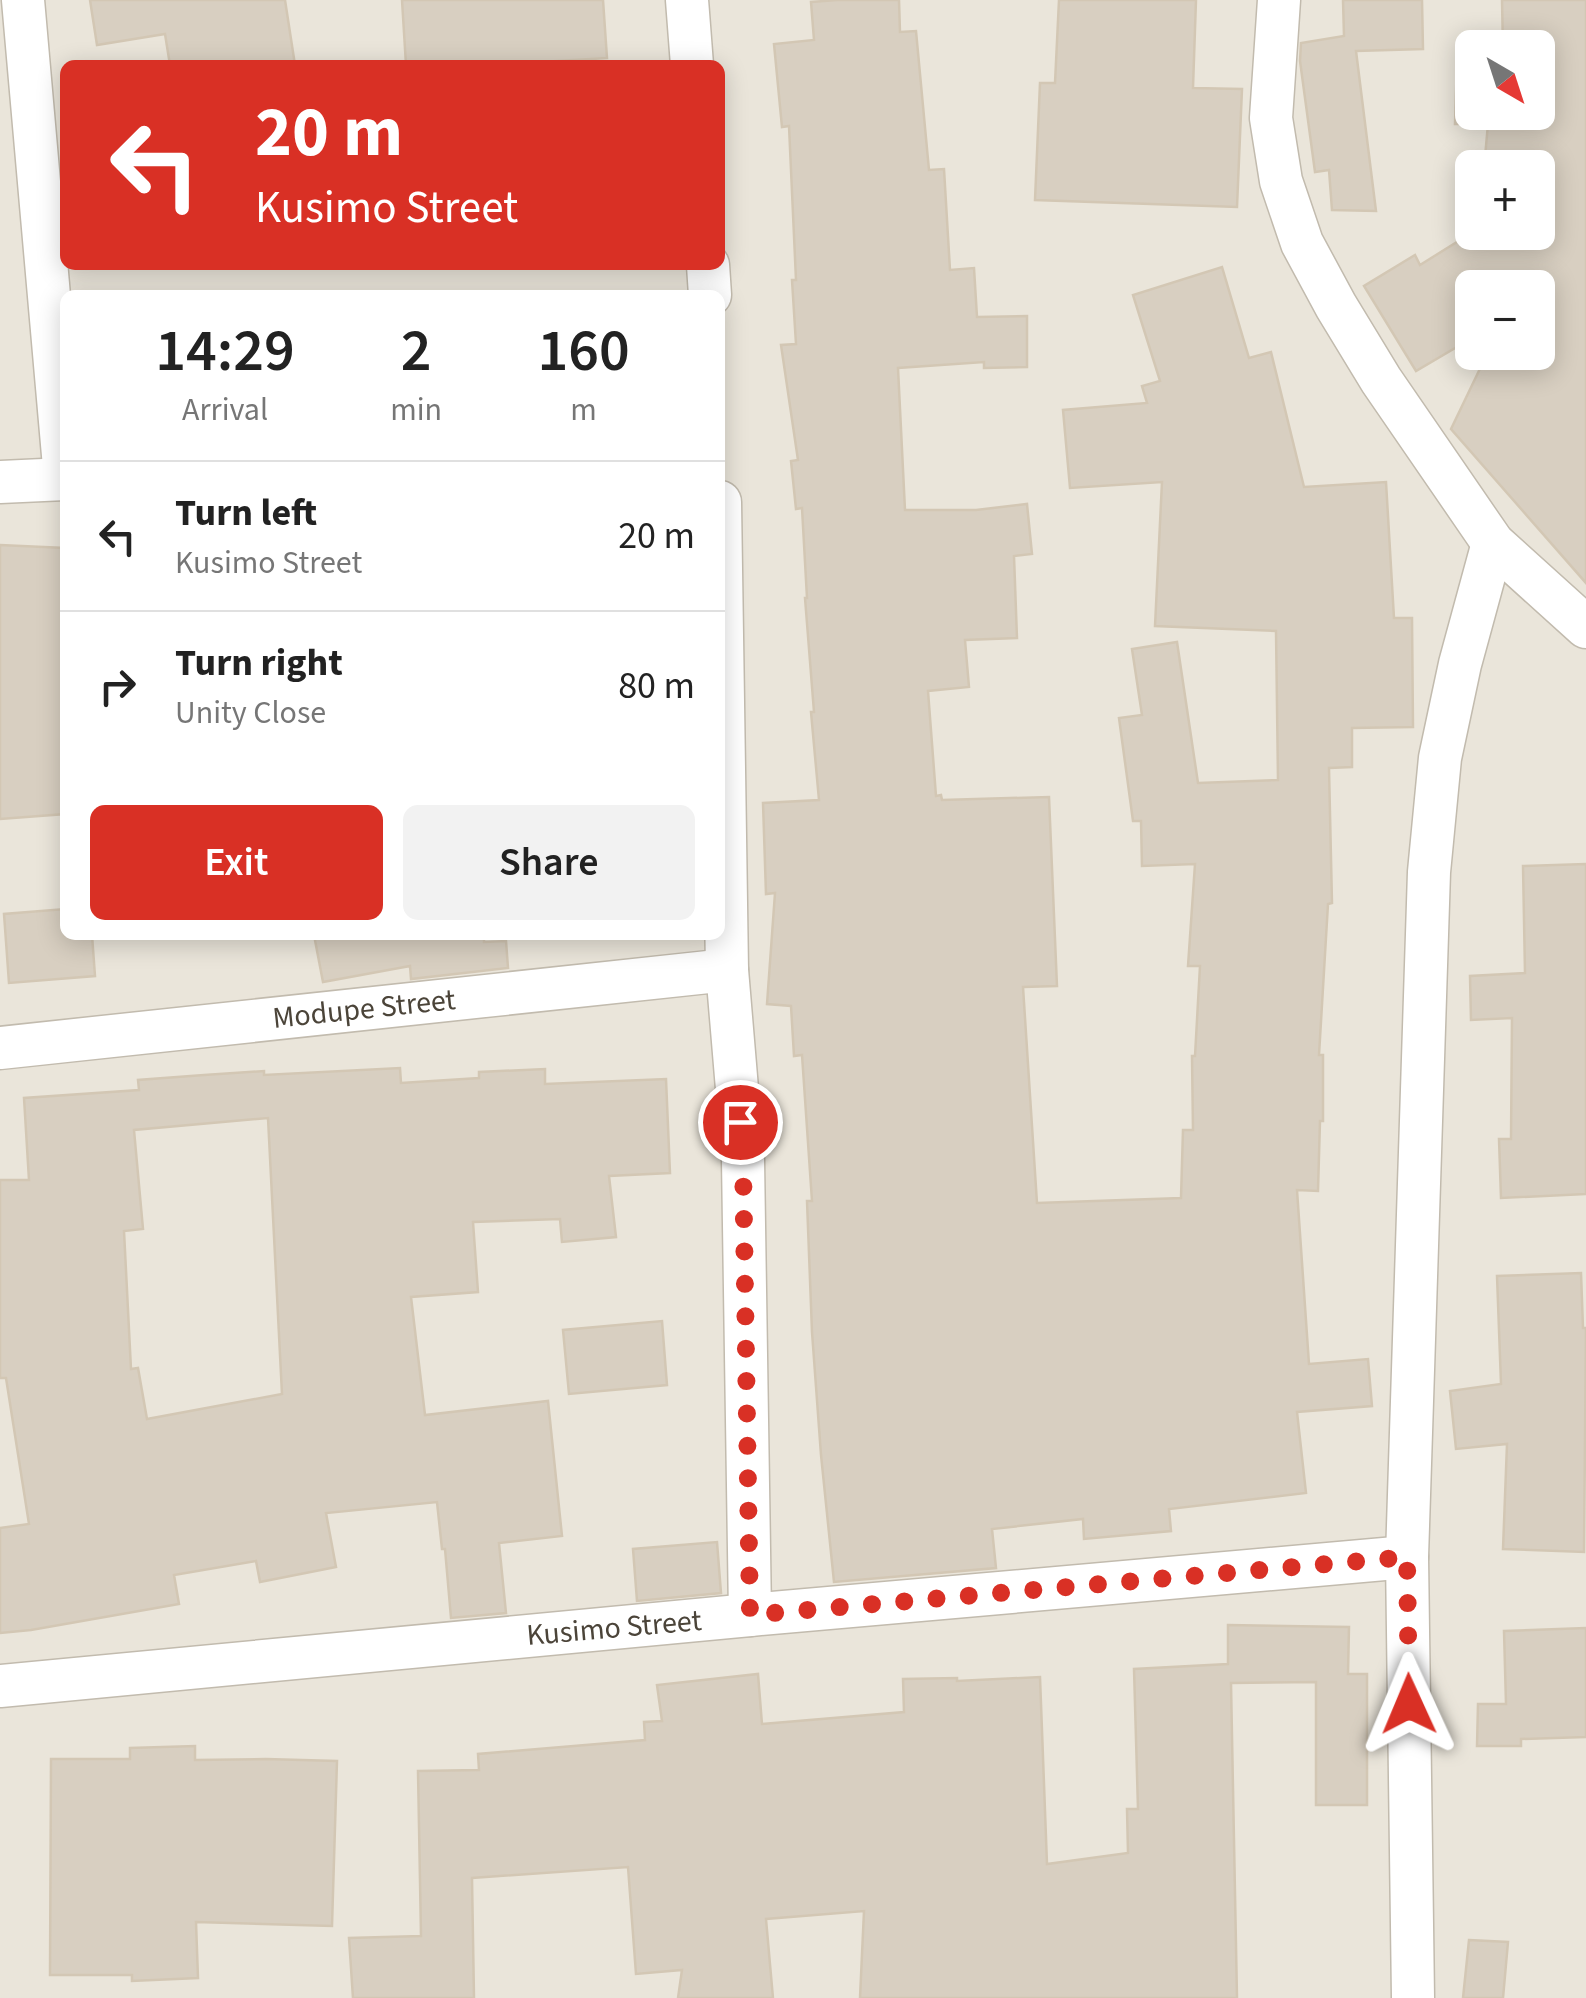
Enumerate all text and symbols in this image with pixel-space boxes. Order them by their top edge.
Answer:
north arrow [1455,30,1555,130]
map controls [1455,30,1555,370]
text: 20 m [255,83,403,183]
icon: left [90,100,220,230]
button: + [1455,150,1555,250]
text: Kusimo Street [255,176,518,240]
button: − [1455,270,1555,370]
text: 14:29 [155,309,295,394]
text: 2 [401,309,432,394]
text: 160 [537,309,630,394]
text: Arrival [182,387,268,433]
text: min [390,387,442,433]
text: m [570,387,597,433]
text: Turn left [175,486,317,540]
icon: left [90,509,145,564]
text: 20 m [618,509,695,563]
text: Kusimo Street [175,540,362,586]
text: Turn right [175,636,343,690]
icon: right [90,659,145,714]
text: 80 m [618,659,695,713]
text: Unity Close [175,690,326,736]
button: Exit [90,805,383,920]
button: Share [403,805,695,920]
street label: Modupe Street [270,978,458,1040]
pin [698,1080,783,1165]
icon: arrive [713,1095,768,1150]
street label: Kusimo Street [525,1599,703,1657]
position arrow [1357,1652,1461,1756]

